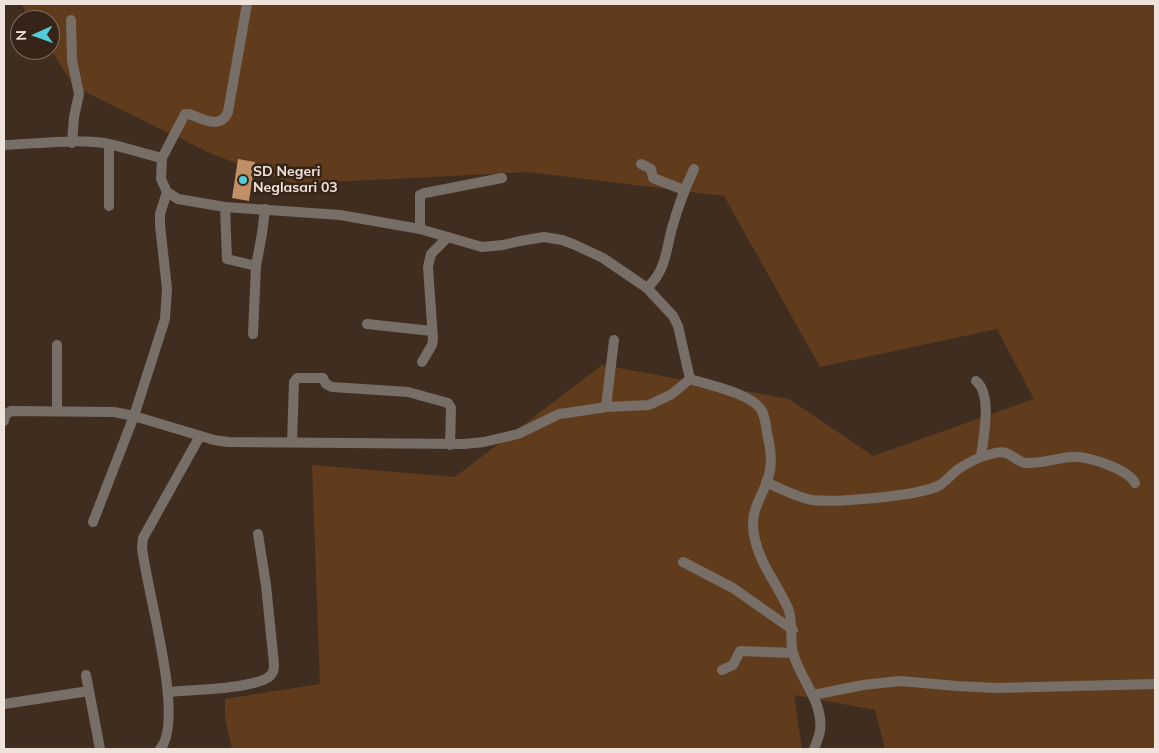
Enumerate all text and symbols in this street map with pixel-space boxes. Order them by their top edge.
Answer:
north arrow [10,10,60,60]
text: N [12,30,30,41]
place label: SD Negeri Neglasari 03 [253,164,338,196]
marker: SD Negeri Neglasari 03 [237,174,249,186]

